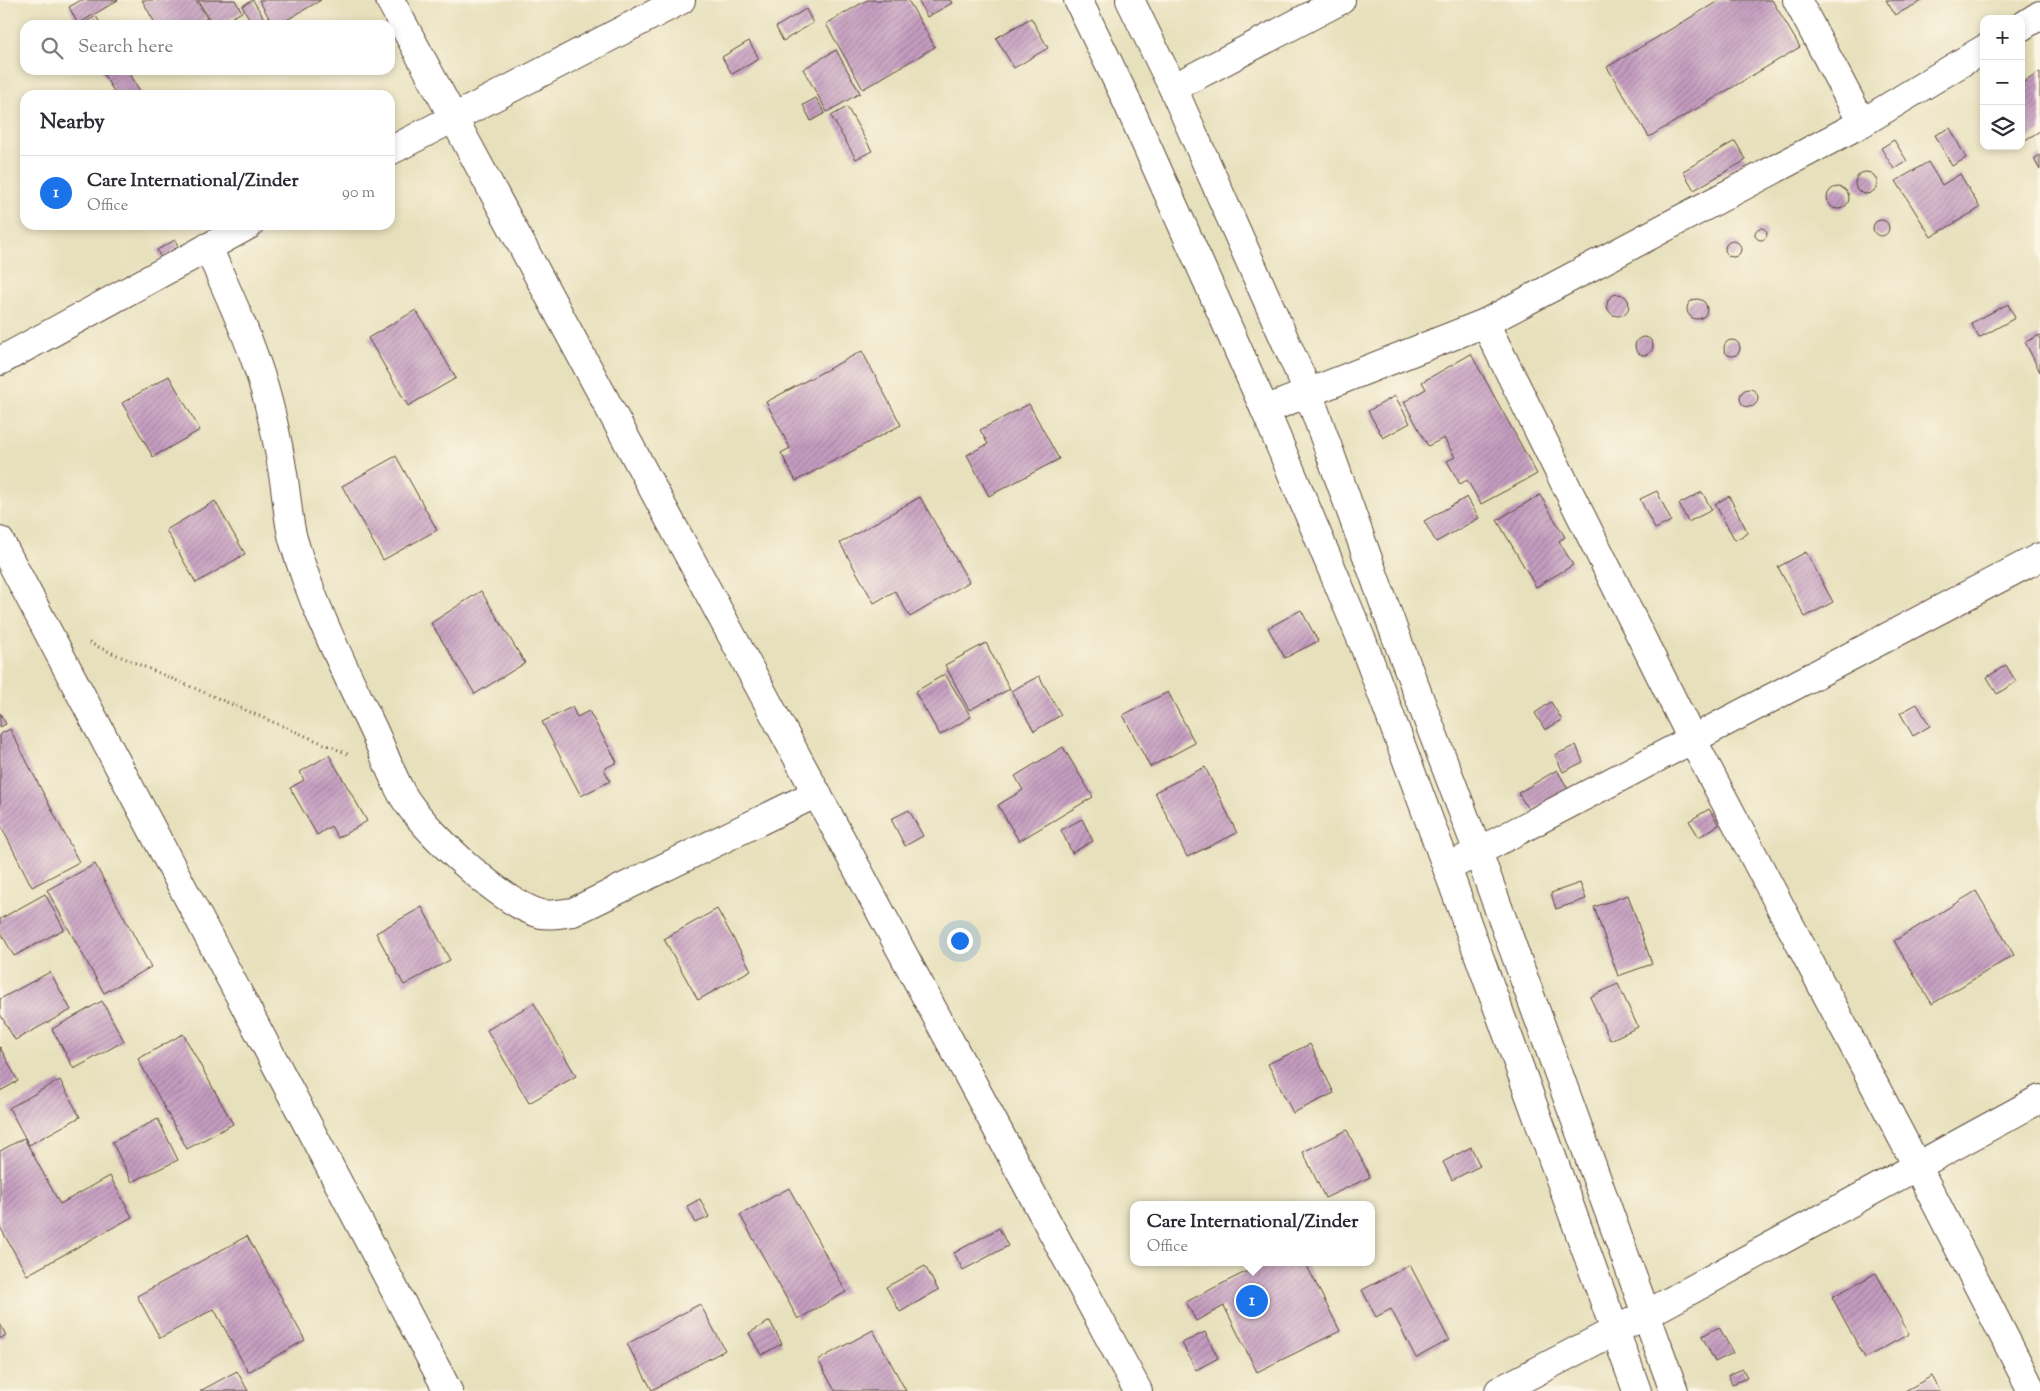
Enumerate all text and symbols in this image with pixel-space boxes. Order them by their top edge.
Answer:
map controls [1980,15,2025,150]
button: + [1980,15,2025,60]
search box [20,20,395,75]
icon: search [38,34,66,62]
text: Search here [78,34,173,61]
button: − [1980,60,2025,105]
button: layers [1980,105,2025,150]
text: Nearby [40,108,105,138]
text: Care International/Zinder [87,168,299,195]
text: 1 [53,182,59,205]
text: 90 m [342,182,375,205]
text: Office [87,195,128,218]
your location [947,928,973,954]
popup [1130,1201,1375,1266]
text: Care International/Zinder [1147,1209,1358,1236]
text: Office [1147,1236,1188,1259]
pin: 1 [1236,1282,1268,1320]

